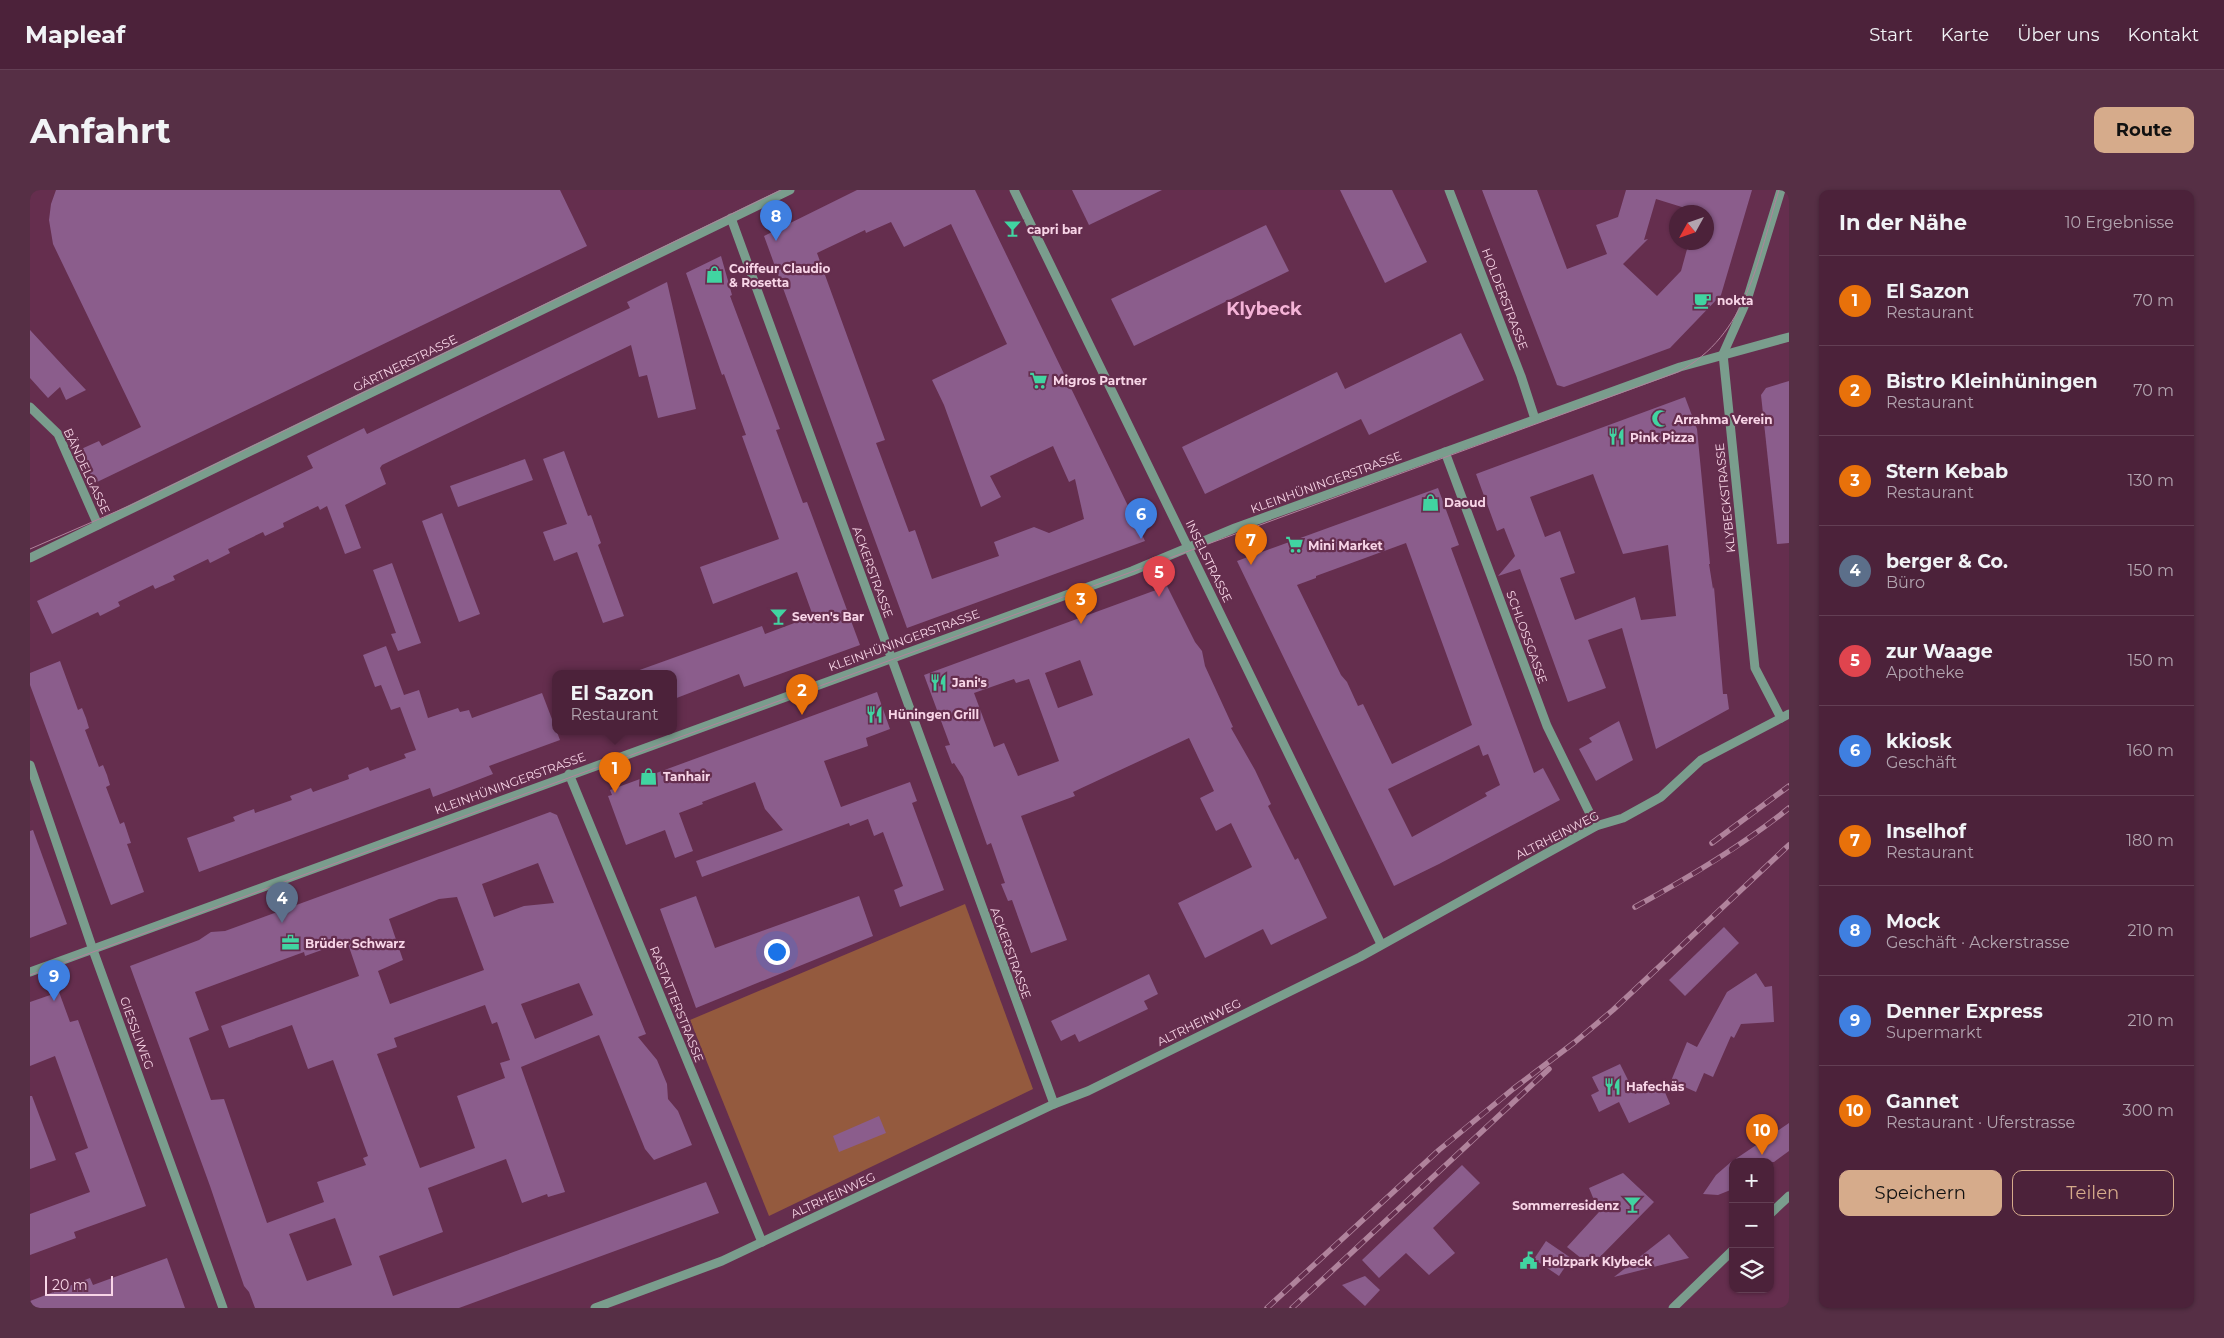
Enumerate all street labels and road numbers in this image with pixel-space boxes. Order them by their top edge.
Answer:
street label: HOLDERSTRASSE [1479,246,1531,352]
street label: GÄRTNERSTRASSE [350,331,460,395]
street label: BÄNDELGASSE [61,426,113,516]
street label: KLYBECKSTRASSE [1712,442,1738,554]
street label: KLEINHÜNINGERSTRASSE [1248,448,1404,516]
street label: INSELSTRASSE [1183,517,1235,605]
street label: ACKERSTRASSE [849,524,897,620]
street label: SCHLOSSGASSE [1503,588,1551,686]
street label: KLEINHÜNINGERSTRASSE [826,606,982,674]
street label: KLEINHÜNINGERSTRASSE [432,749,588,817]
street label: ALTRHEINWEG [1513,807,1601,863]
street label: ACKERSTRASSE [987,905,1035,1001]
street label: RASTATTERSTRASSE [647,944,707,1064]
street label: GIESSLIWEG [117,994,157,1072]
street label: ALTRHEINWEG [1154,995,1244,1049]
street label: ALTRHEINWEG [788,1169,878,1221]

